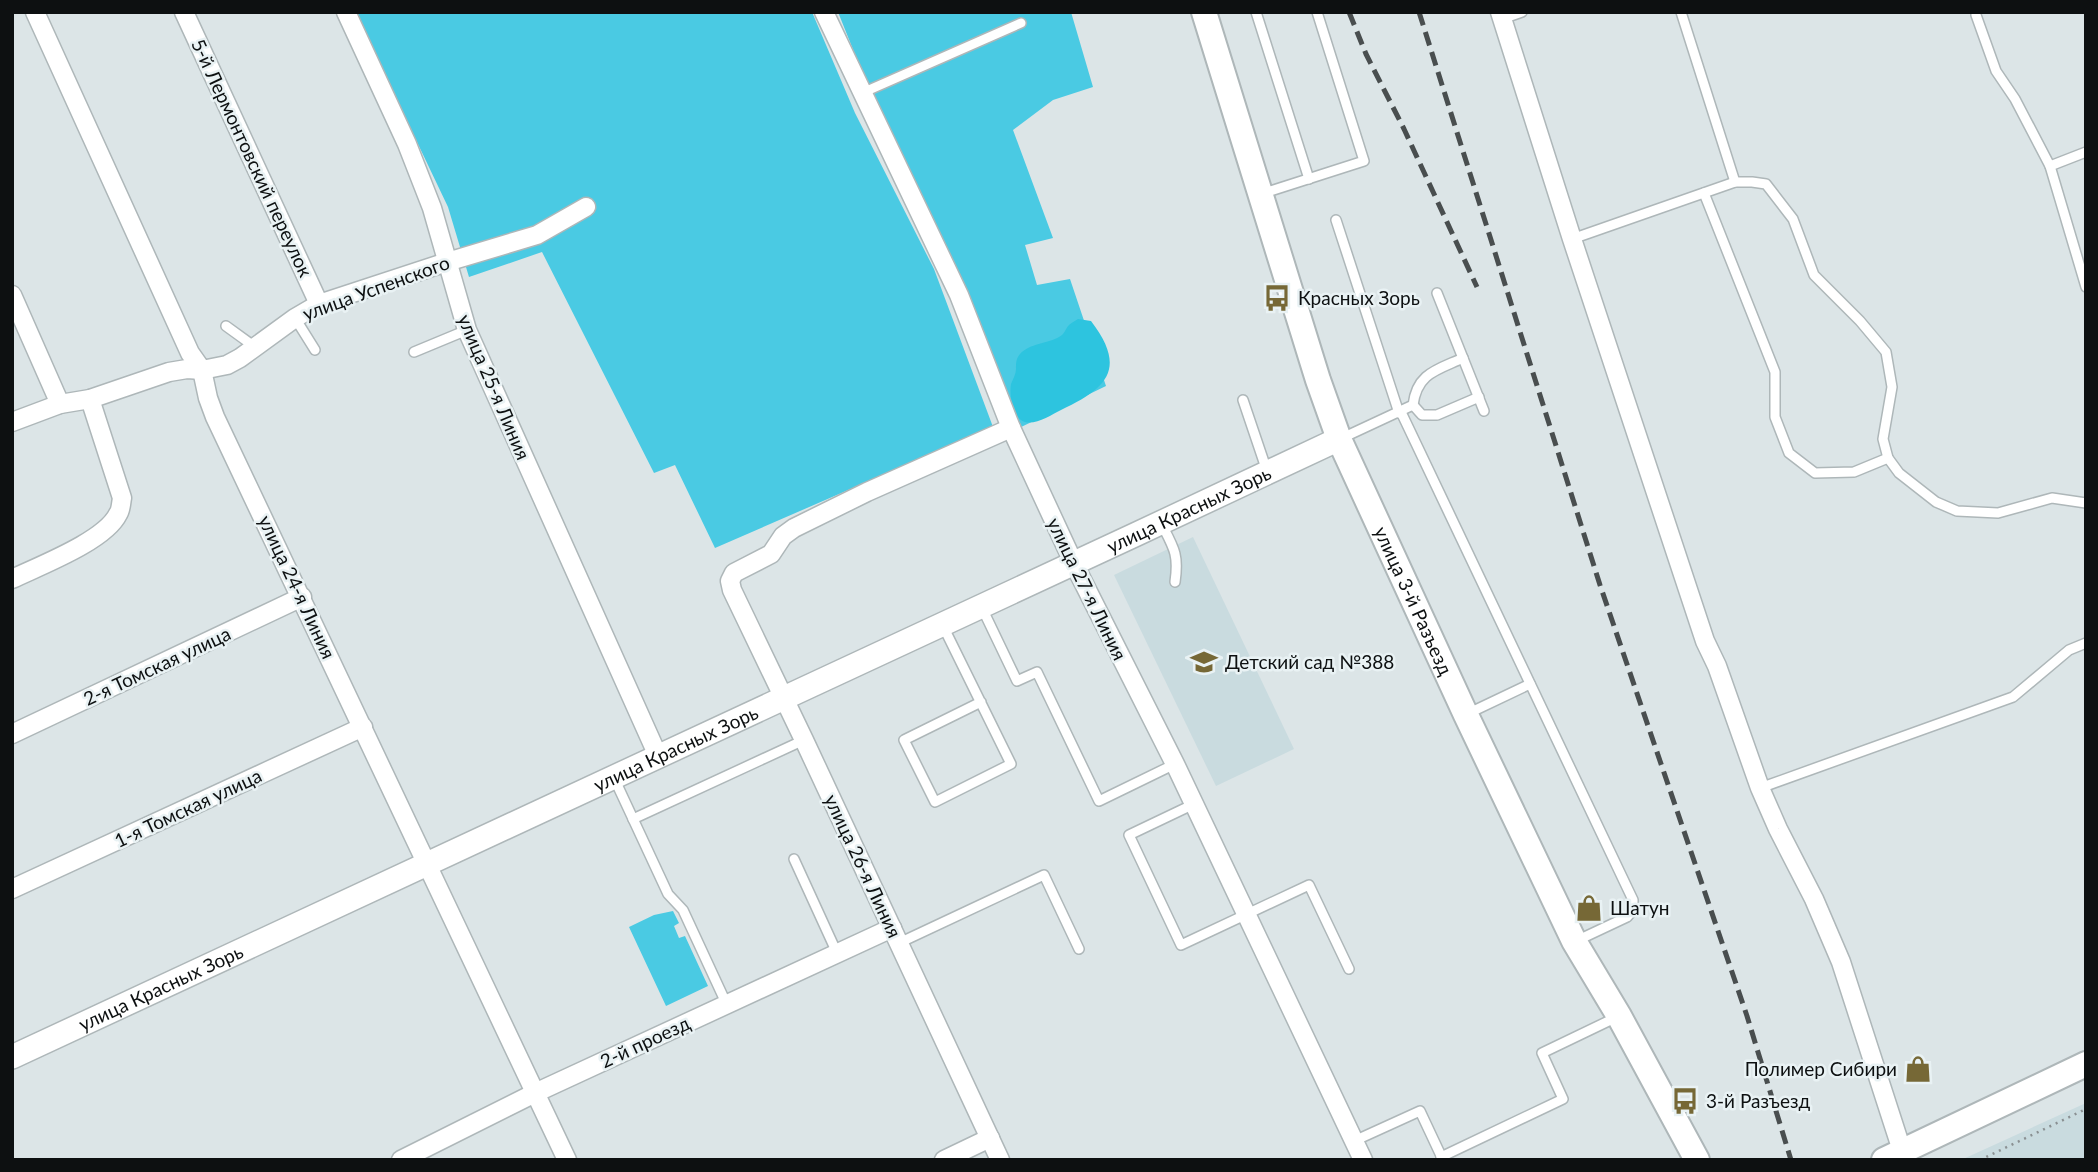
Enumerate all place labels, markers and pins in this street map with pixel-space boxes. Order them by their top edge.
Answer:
bus stop icon: Красных Зорь [1262,283,1292,313]
place label: Красных Зорь [1298,286,1420,309]
school or university icon: Детский сад №388 [1189,647,1219,677]
place label: Детский сад №388 [1225,650,1394,673]
shop icon: Шатун [1574,893,1604,923]
place label: Шатун [1610,896,1669,919]
shop icon: Полимер Сибири [1903,1054,1933,1084]
place label: Полимер Сибири [1745,1057,1897,1080]
bus stop icon: 3-й Разъезд [1670,1086,1700,1116]
place label: 3-й Разъезд [1706,1089,1810,1112]

